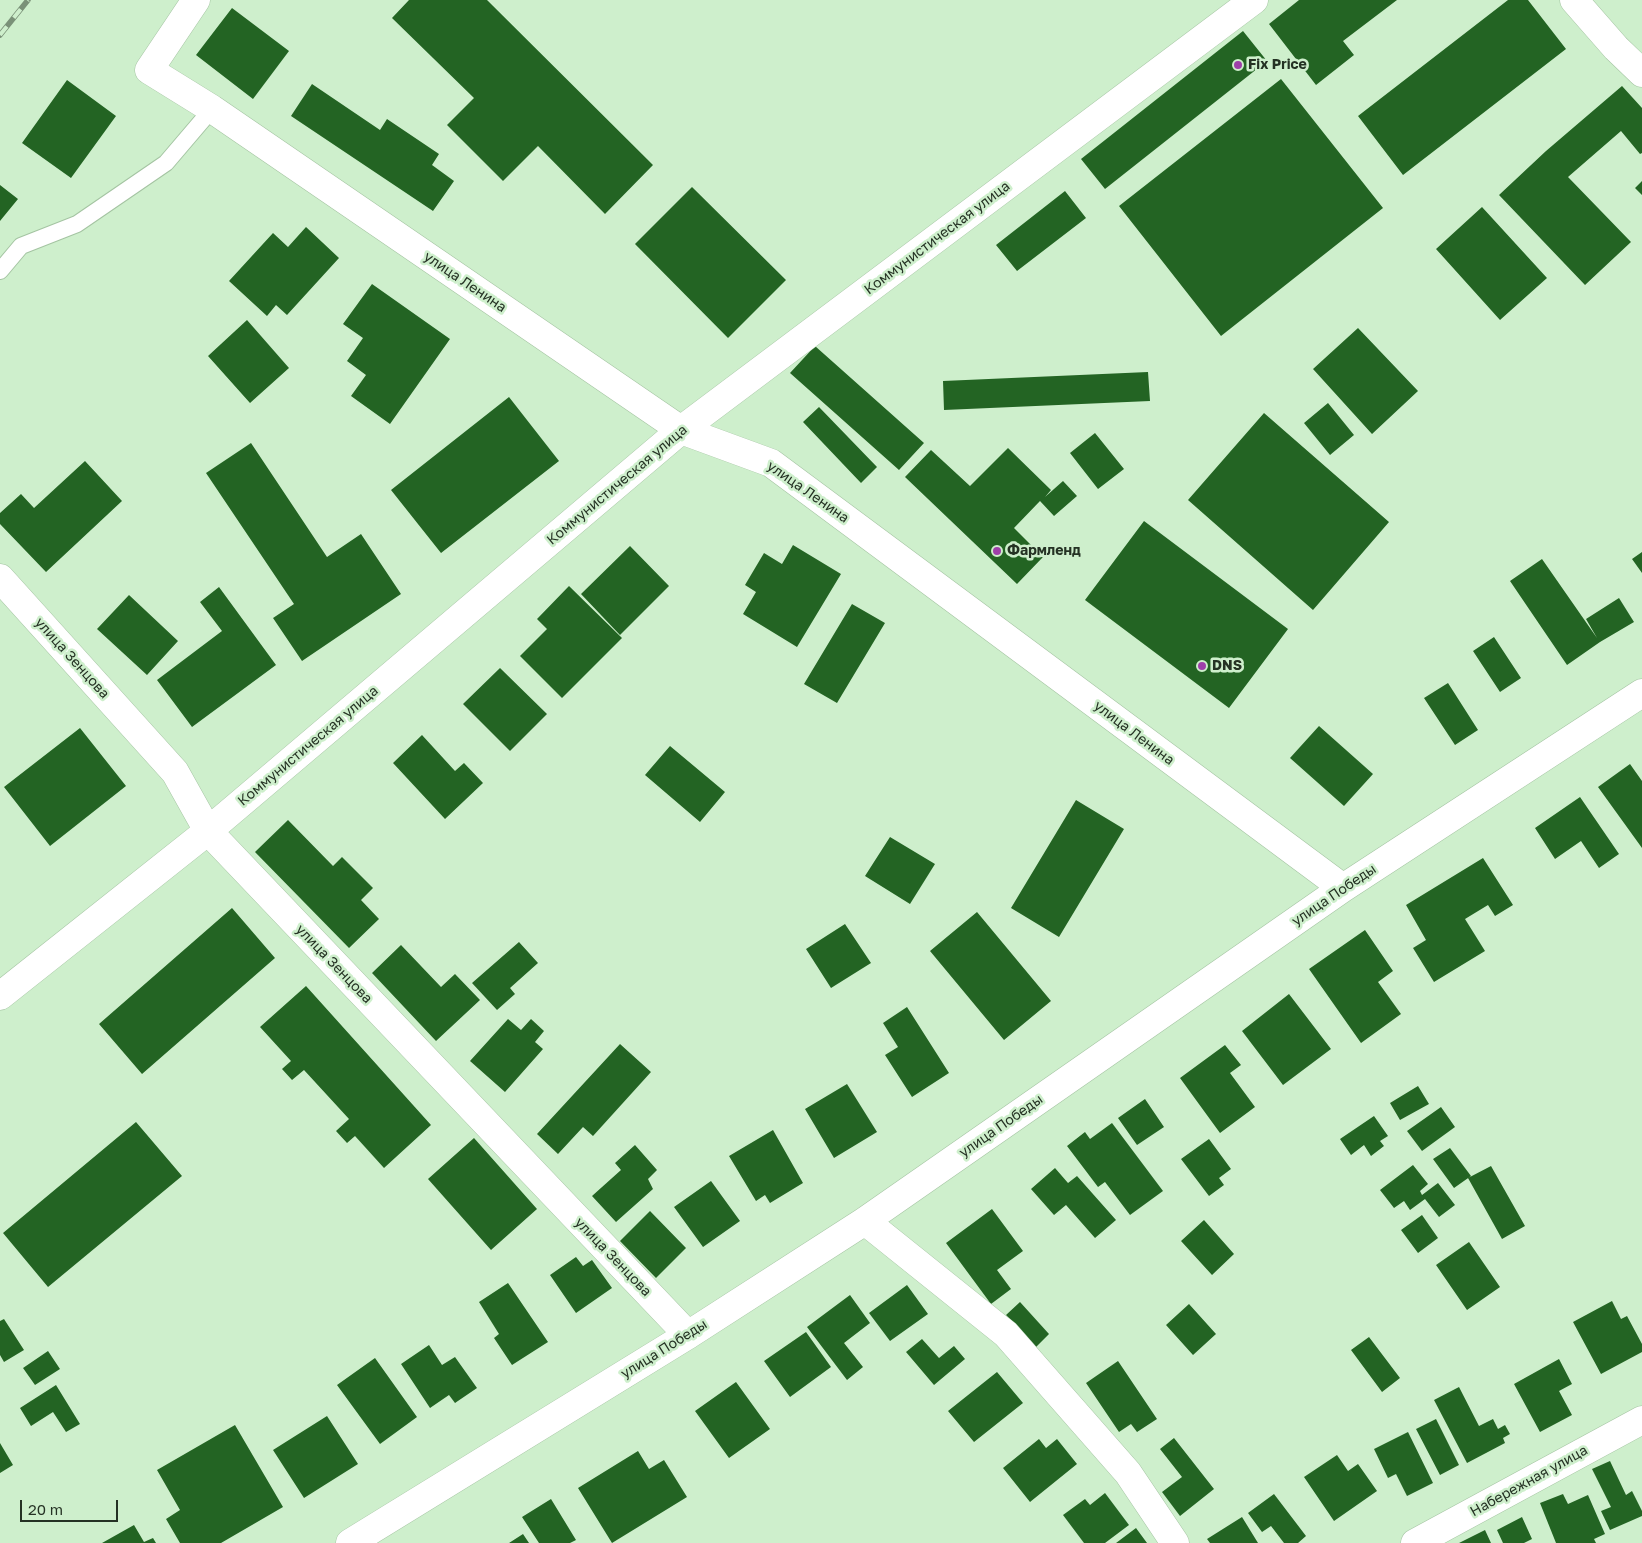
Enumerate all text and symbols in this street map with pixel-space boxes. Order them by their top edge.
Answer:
place label: Fix Price [1248,57,1307,73]
marker: Fix Price [1232,59,1244,71]
street label: Коммунистическая улица [861,178,1013,298]
street label: улица Ленина [420,248,510,316]
street label: Коммунистическая улица [543,421,691,549]
street label: улица Ленина [764,458,852,526]
place label: Фармленд [1007,543,1081,559]
marker: Фармленд [991,545,1003,557]
street label: улица Зенцова [31,614,113,702]
place label: DNS [1212,658,1242,674]
marker: DNS [1196,660,1208,672]
street label: Коммунистическая улица [234,682,382,810]
street label: улица Ленина [1091,697,1177,769]
street label: улица Победы [1289,861,1379,929]
street label: улица Зенцова [292,921,376,1007]
street label: улица Победы [956,1091,1046,1161]
street label: улица Зенцова [571,1214,655,1300]
street label: улица Победы [618,1316,710,1382]
street label: Набережная улица [1467,1442,1591,1520]
scale bar [22,1490,120,1522]
text: 20 m [28,1500,63,1518]

